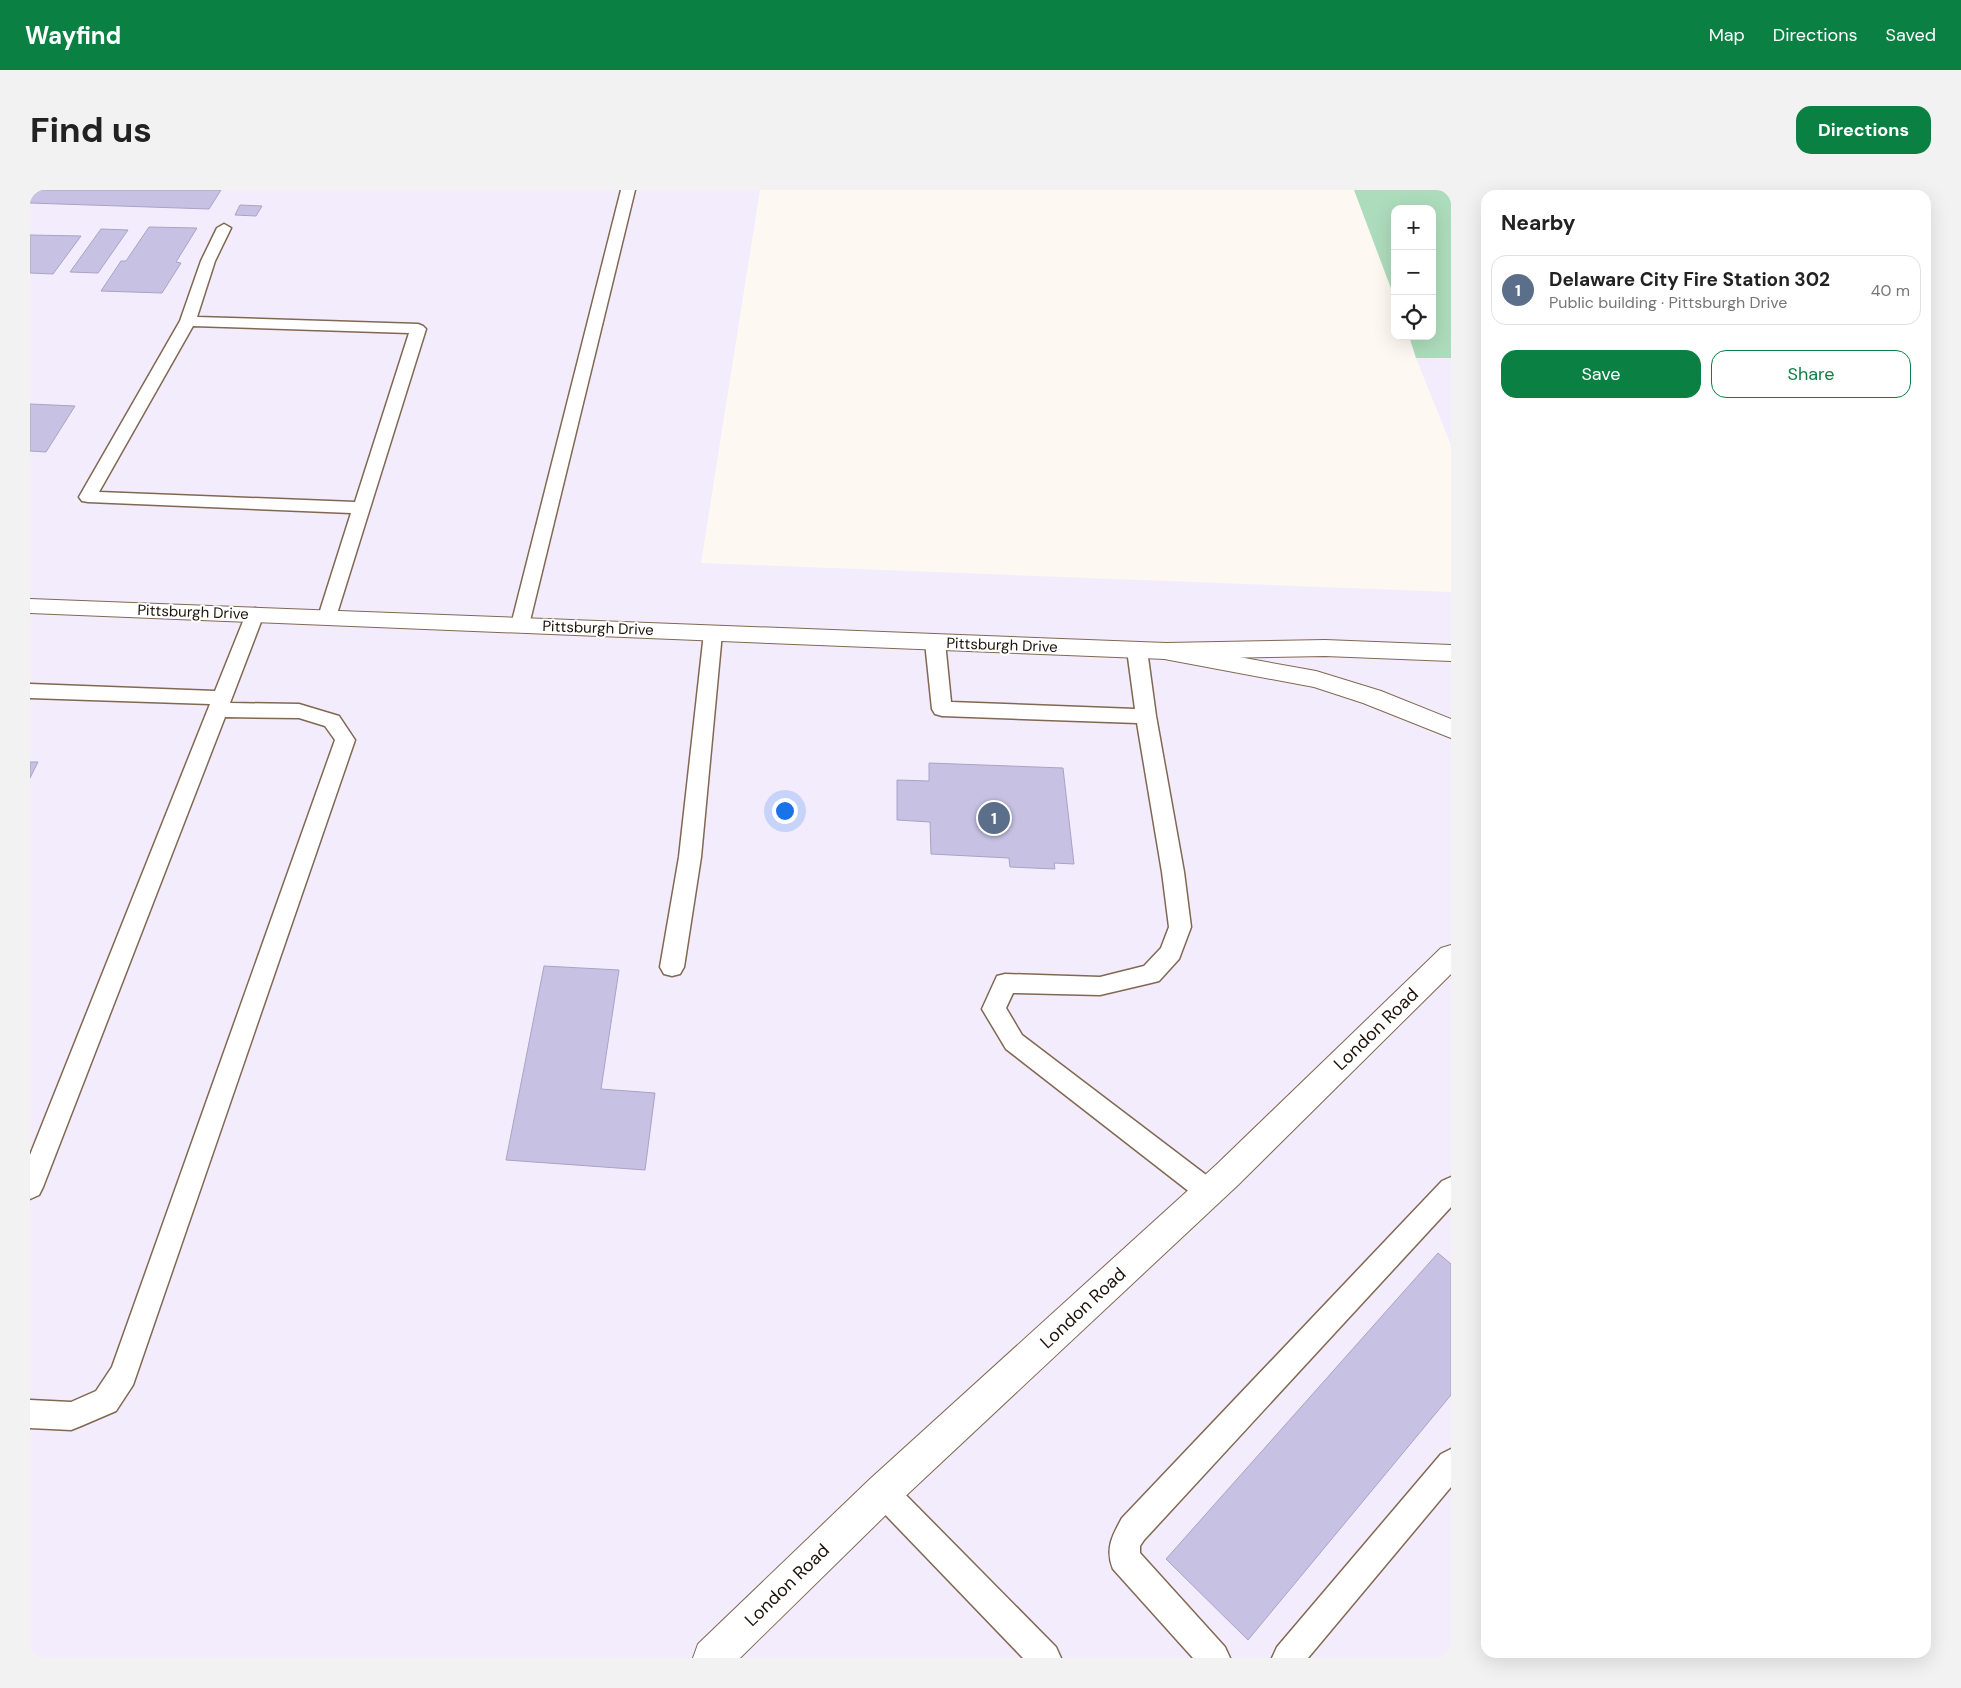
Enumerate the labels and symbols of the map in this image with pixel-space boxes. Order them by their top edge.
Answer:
street label: Pittsburgh Drive [137,600,249,624]
street label: Pittsburgh Drive [542,616,654,640]
street label: Pittsburgh Drive [946,633,1058,657]
your location [772,798,798,824]
pin: 1 [978,799,1010,837]
street label: London Road [1328,982,1424,1076]
street label: London Road [1035,1262,1131,1354]
street label: London Road [739,1538,835,1632]

